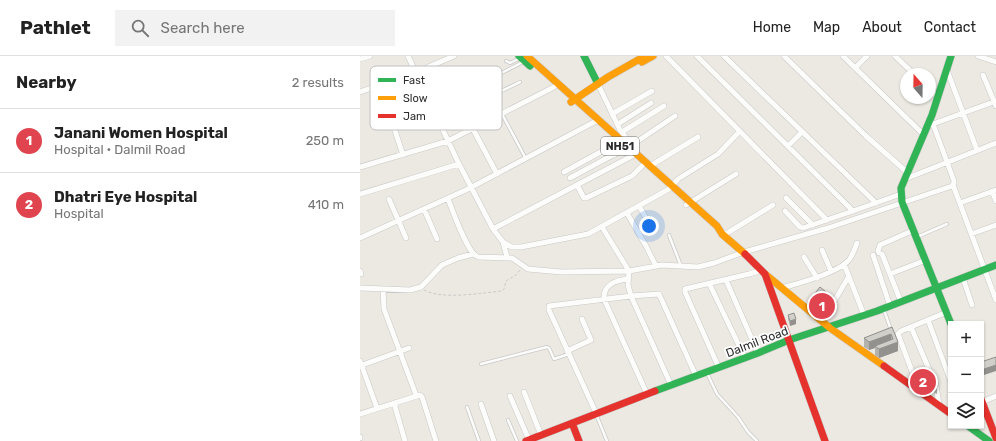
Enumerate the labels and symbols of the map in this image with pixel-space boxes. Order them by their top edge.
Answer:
legend [370,66,502,130]
north arrow [900,68,936,104]
text: Fast [403,74,426,87]
text: Slow [403,92,428,105]
text: Jam [403,110,426,123]
road number: NH51 [601,137,639,155]
your location [639,216,659,236]
pin: 1 [809,291,835,321]
street label: Dalmil Road [724,324,790,360]
pin: 2 [910,367,936,397]

